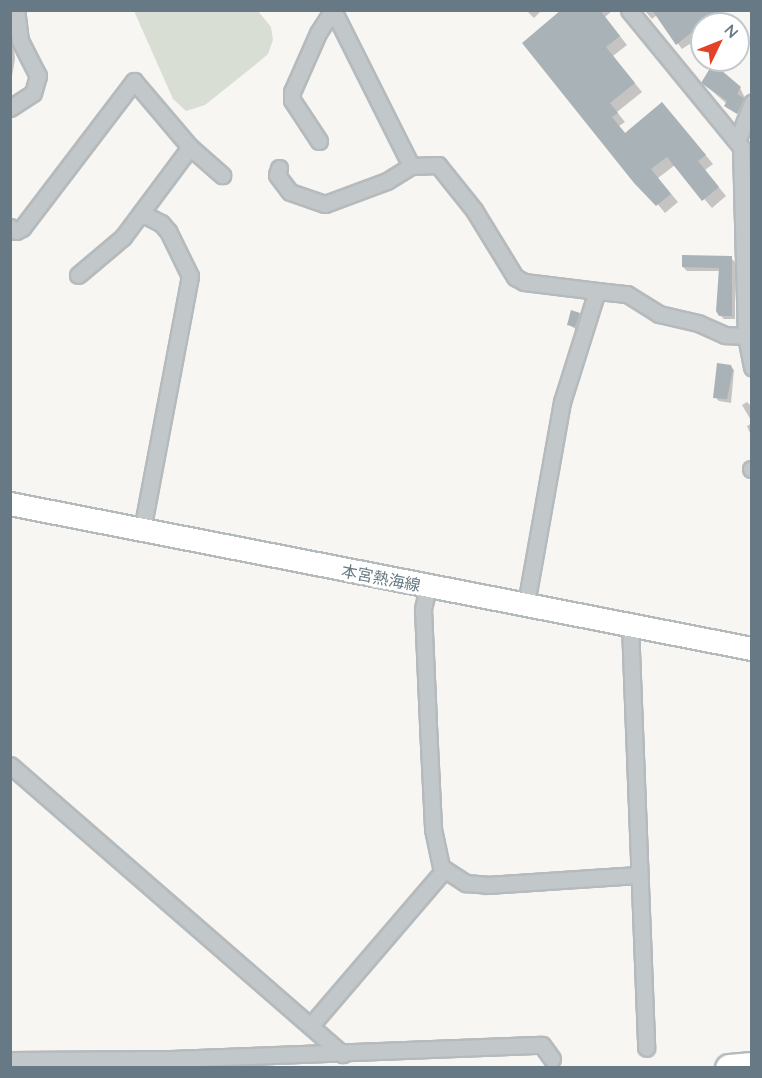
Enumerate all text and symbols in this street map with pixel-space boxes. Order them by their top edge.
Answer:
north arrow [690,12,750,72]
text: N [720,20,743,42]
street label: 本宮熱海線 [340,561,422,595]

